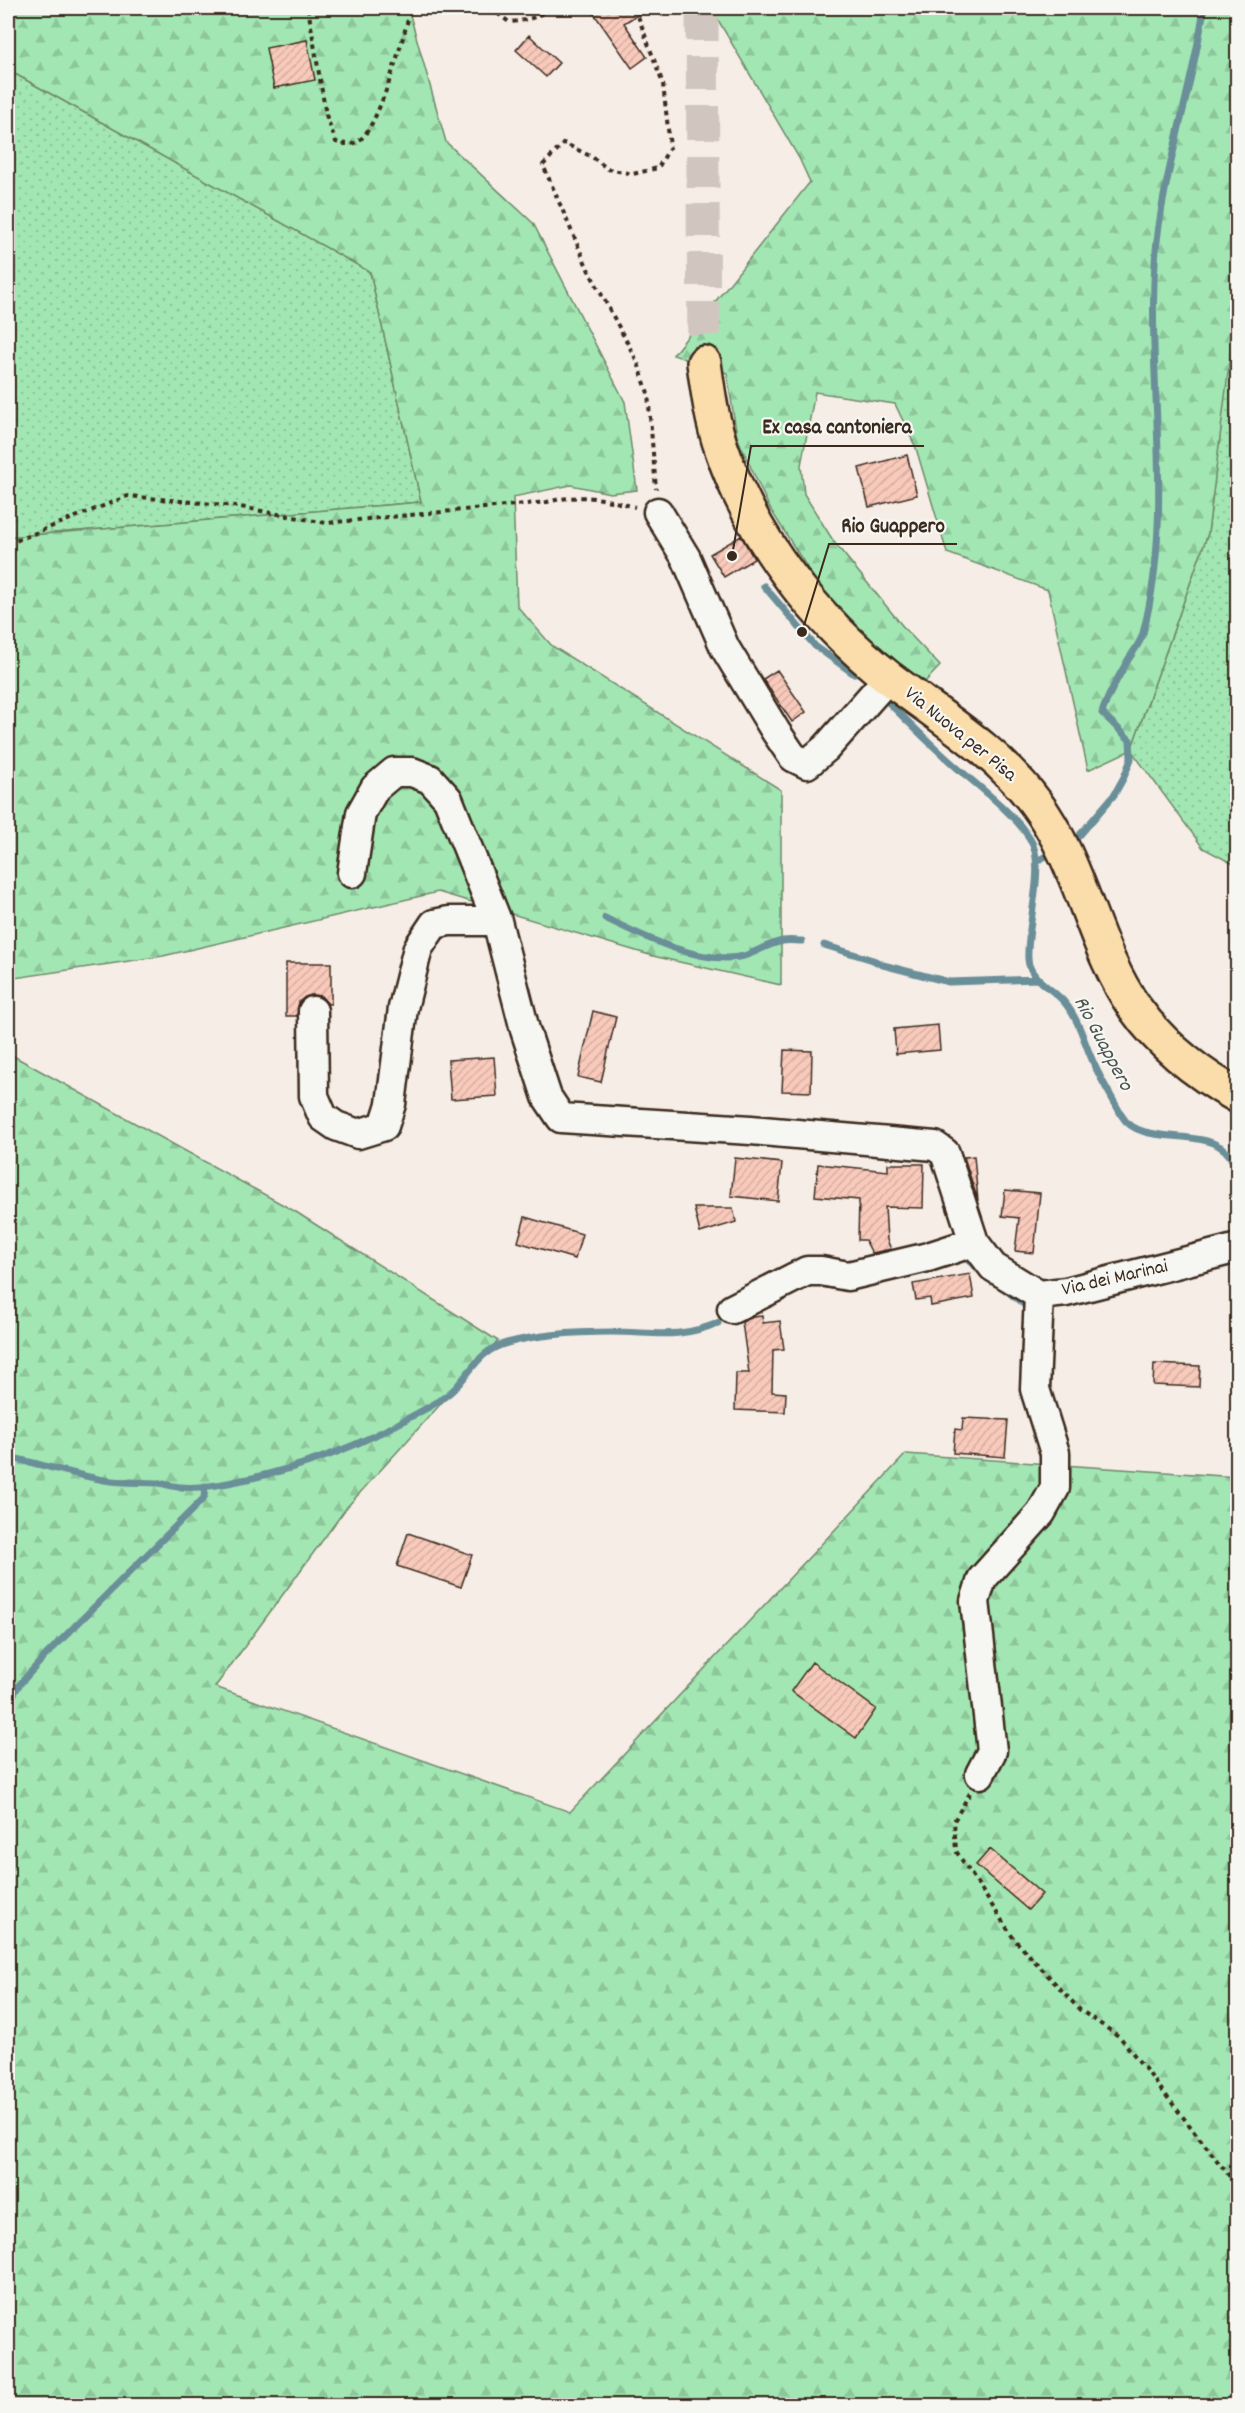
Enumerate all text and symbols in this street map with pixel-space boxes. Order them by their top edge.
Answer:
callout: Ex casa cantoniera [751,407,924,446]
text: Ex casa cantoniera [762,414,913,444]
callout: Rio Guappero [829,505,957,544]
text: Rio Guappero [841,513,945,543]
street label: Via Nuova per Pisa [898,681,1023,790]
water label: Rio Guappero [1064,991,1140,1098]
street label: Via dei Marinai [1059,1253,1171,1305]

